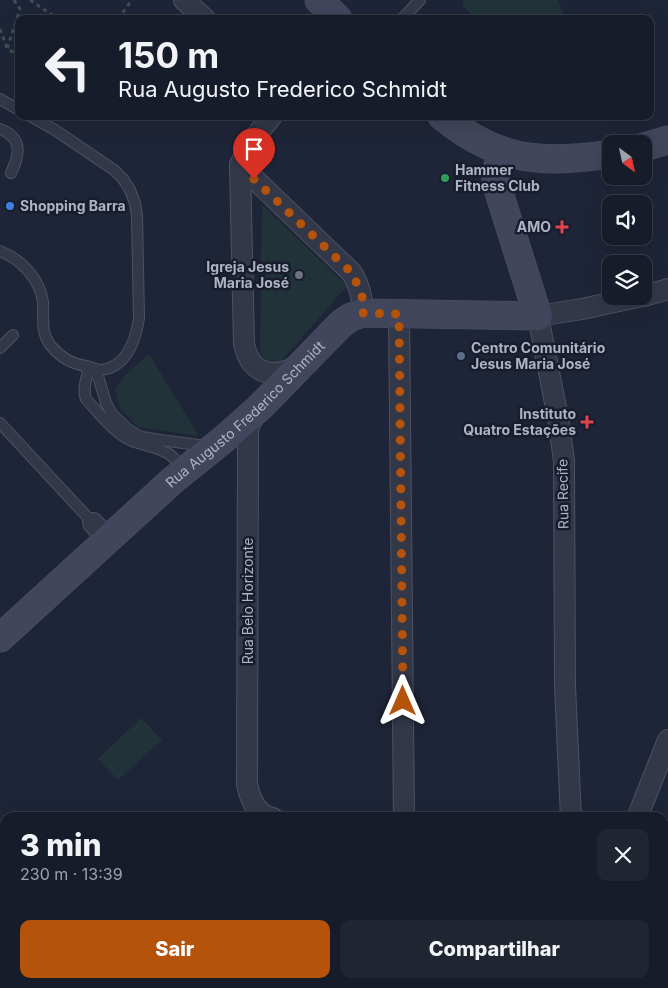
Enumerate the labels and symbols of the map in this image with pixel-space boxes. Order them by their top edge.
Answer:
pin [233,128,275,179]
north arrow [602,135,652,185]
place label: Hammer Fitness Club [455,161,540,194]
marker: Hammer Fitness Club [439,172,451,184]
place label: Shopping Barra [20,197,126,214]
marker: Shopping Barra [4,200,16,212]
place label: AMO [517,218,551,235]
marker: AMO [555,220,569,234]
place label: Igreja Jesus Maria José [206,258,289,291]
marker: Igreja Jesus Maria José [293,269,305,281]
street label: Rua Augusto Frederico Schmidt [162,337,328,491]
place label: Centro Comunitário Jesus Maria José [471,339,606,372]
marker: Centro Comunitário Jesus Maria José [455,350,467,362]
place label: Instituto Quatro Estações [463,405,576,438]
marker: Instituto Quatro Estações [580,415,594,429]
street label: Rua Recife [553,459,572,529]
street label: Rua Belo Horizonte [239,538,256,664]
position arrow [376,674,428,726]

